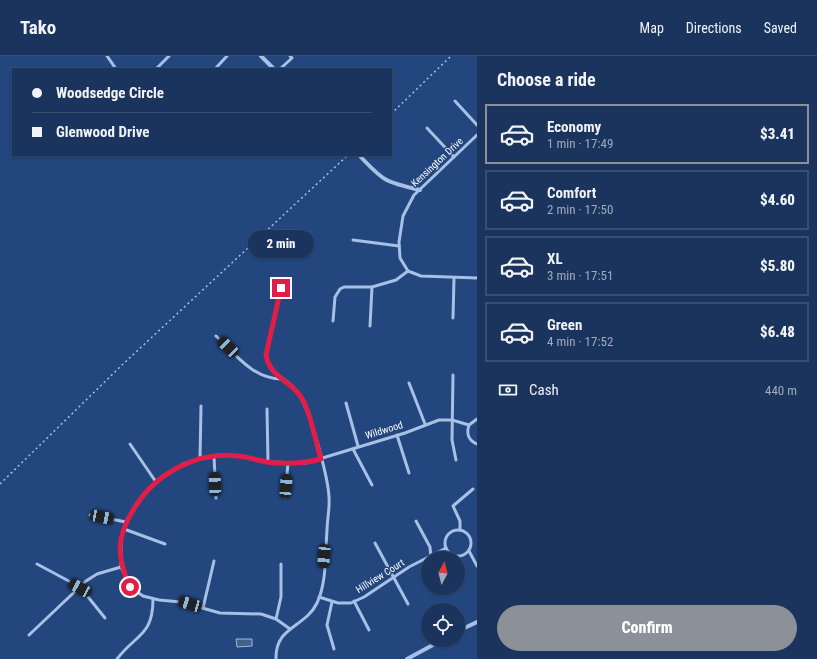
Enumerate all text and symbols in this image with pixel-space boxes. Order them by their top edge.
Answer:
text: Tako [20,16,56,39]
text: Map [640,20,664,36]
text: Directions [686,20,742,36]
text: Saved [764,20,797,36]
text: Choose a ride [497,69,596,90]
text: Woodsedge Circle [56,84,164,102]
icon: car [499,116,535,152]
text: Economy [547,118,601,136]
text: Glenwood Drive [56,123,149,141]
text: $3.41 [760,125,795,143]
street label: Kensington Drive [409,135,465,189]
text: 1 min · 17:49 [547,136,613,151]
icon: car [499,182,535,218]
text: Comfort [547,184,596,202]
text: $4.60 [760,191,795,209]
text: 2 min · 17:50 [547,202,613,217]
callout: 2 min [248,230,314,258]
text: 2 min [267,236,295,251]
icon: car [499,248,535,284]
text: XL [547,250,563,268]
text: $5.80 [760,257,795,275]
text: 3 min · 17:51 [547,268,613,283]
route end [272,279,290,297]
icon: car [499,314,535,350]
text: Green [547,316,582,334]
text: $6.48 [760,323,795,341]
car [215,334,241,360]
text: 4 min · 17:52 [547,334,613,349]
icon: cash [497,379,519,401]
text: Cash [529,381,559,399]
text: 440 m [765,383,797,398]
street label: Wildwood [364,419,404,441]
car [209,472,221,496]
car [279,474,293,498]
car [89,509,115,525]
car [317,544,331,568]
north arrow [421,551,465,595]
map controls [421,551,465,647]
street label: Hillview Court [354,557,406,595]
car [67,577,93,599]
route start [121,578,139,596]
car [177,595,203,613]
button: locate [421,603,465,647]
button: Confirm [497,605,797,651]

